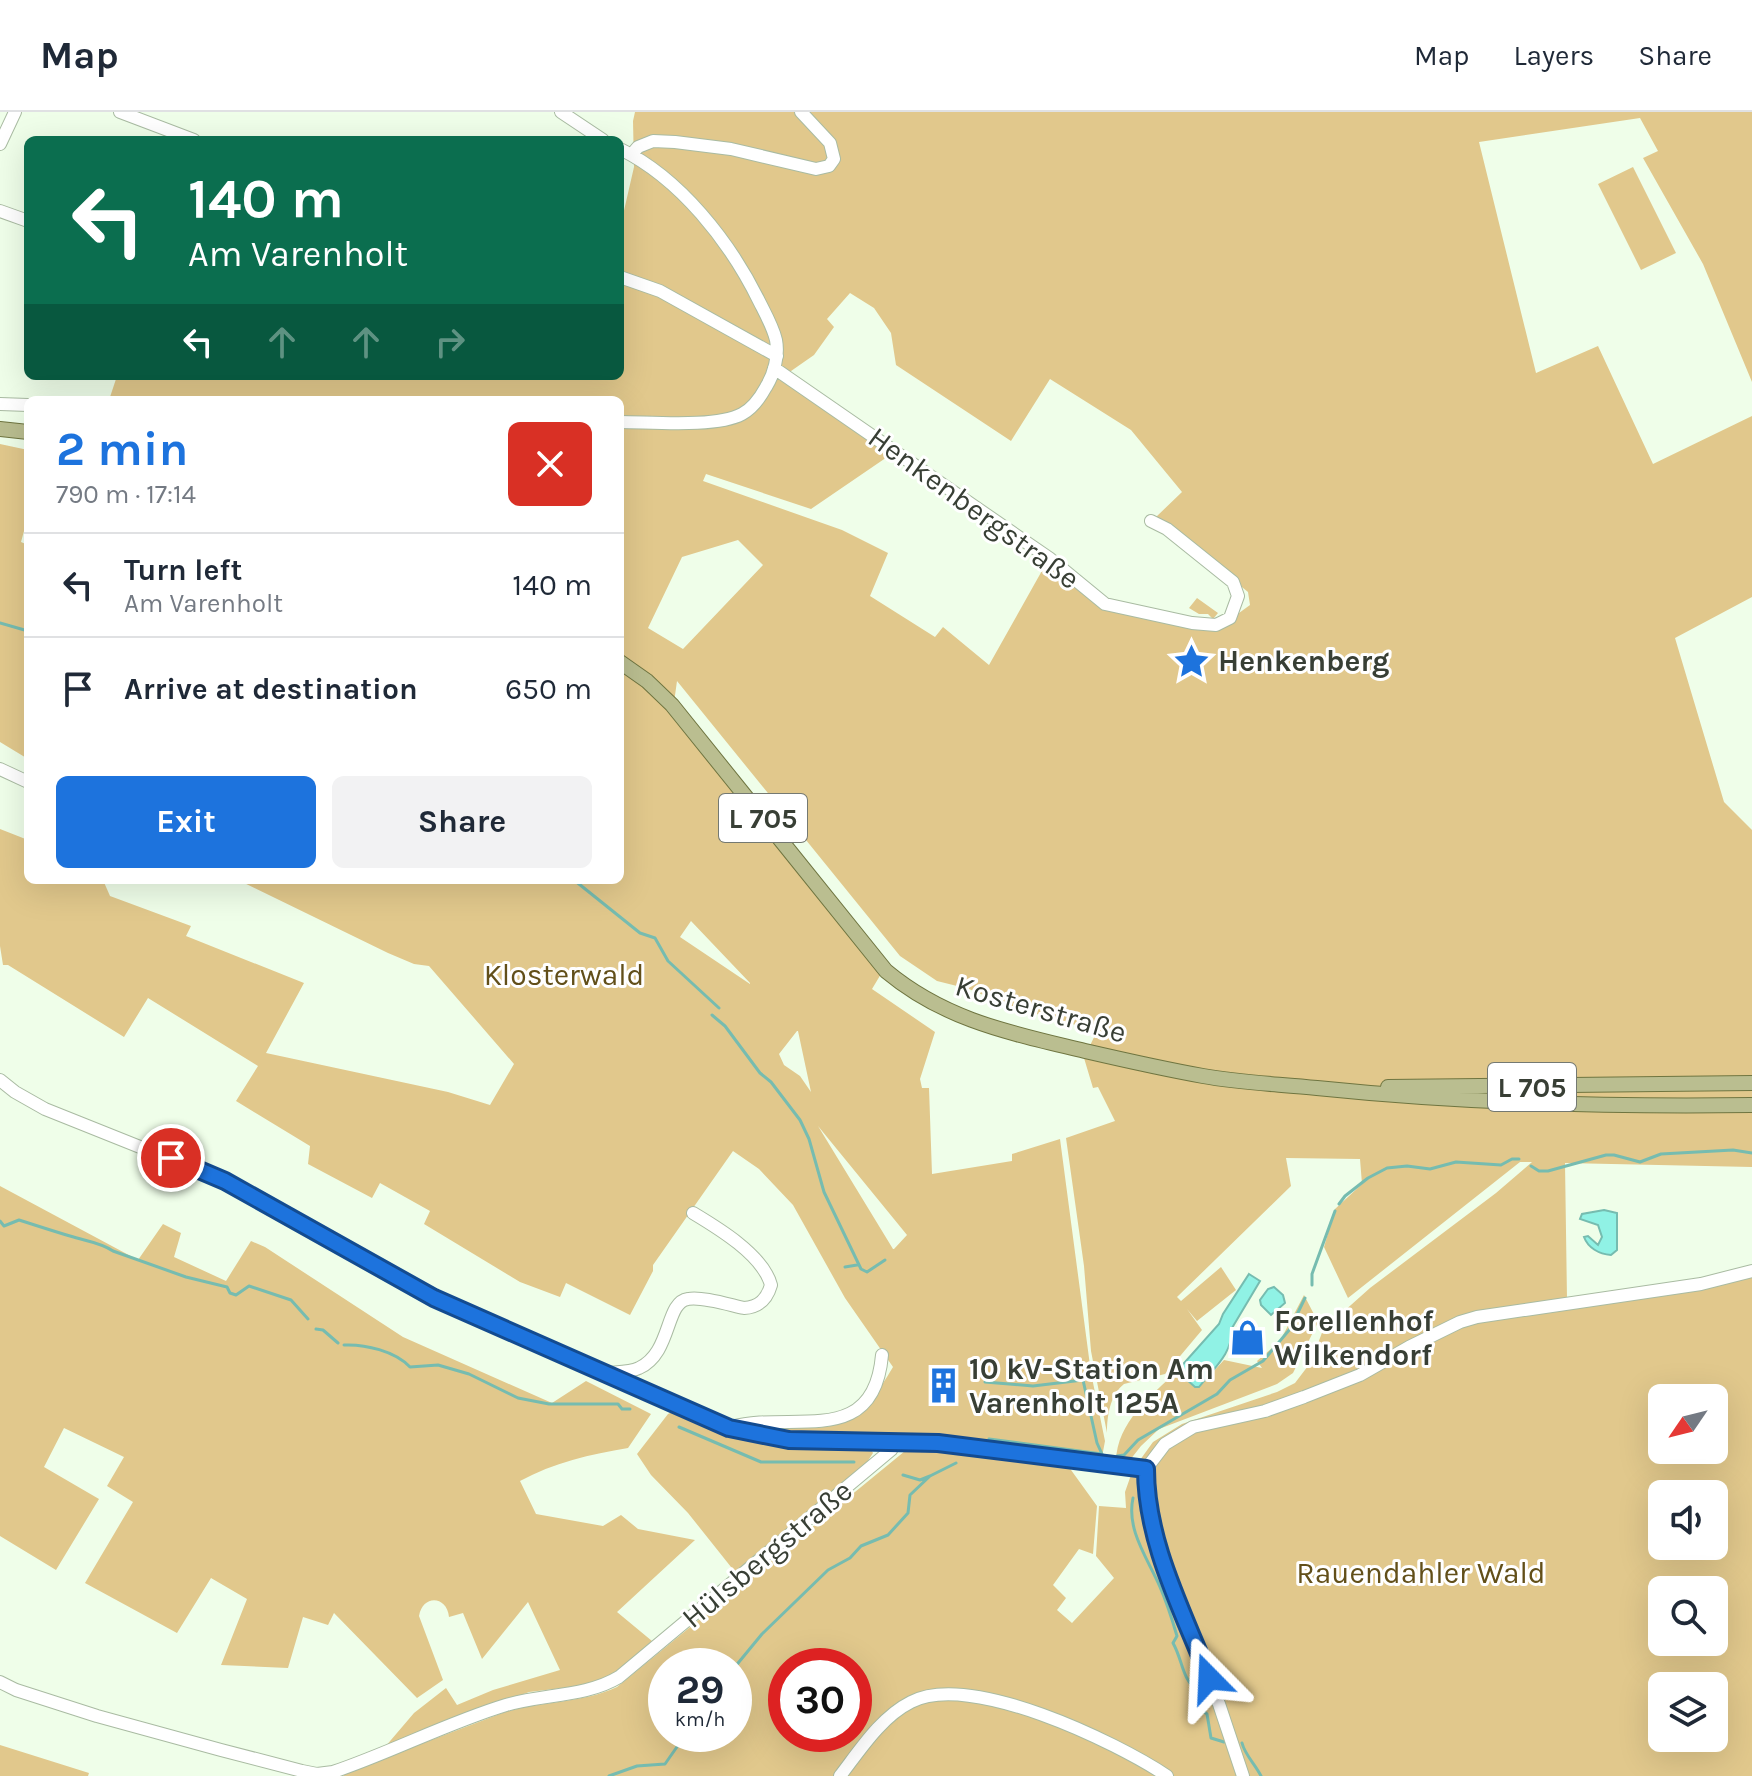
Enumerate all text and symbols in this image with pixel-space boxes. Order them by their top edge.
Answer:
text: Map [40,33,119,78]
text: Map [1414,39,1469,72]
text: Layers [1513,39,1594,72]
text: Share [1638,39,1712,72]
text: 140 m [188,166,344,231]
icon: left [56,168,160,272]
text: Am Varenholt [188,233,408,275]
icon: left [176,320,220,364]
icon: ahead [260,320,304,364]
icon: ahead [344,320,388,364]
icon: right [428,320,472,364]
street label: Henkenbergstraße [861,419,1087,597]
text: 2 min [56,421,188,477]
button: close [508,422,592,506]
text: 790 m · 17:14 [56,479,196,510]
text: Turn left [124,552,242,588]
icon: left [56,563,100,607]
text: 140 m [512,567,592,603]
text: Am Varenholt [124,588,283,619]
place icon: Henkenberg [1173,642,1211,680]
place label: Henkenberg [1218,643,1389,679]
icon: arrive [56,667,100,711]
text: Arrive at destination [124,671,418,707]
text: 650 m [505,671,592,707]
button: Exit [56,776,316,868]
button: Share [332,776,592,868]
road number: L 705 [719,794,807,842]
park label: Klosterwald [484,957,644,993]
street label: Kosterstraße [951,967,1131,1051]
road number: L 705 [1488,1063,1576,1111]
pin [137,1124,205,1192]
icon: arrive [149,1136,193,1180]
place label: Forellenhof Wilkendorf [1274,1303,1435,1373]
shop icon: Forellenhof Wilkendorf [1229,1319,1267,1357]
place label: 10 kV-Station Am Varenholt 125A [969,1351,1214,1421]
building icon: 10 kV-Station Am Varenholt 125A [924,1367,962,1405]
north arrow [1648,1384,1728,1464]
map controls [1648,1384,1728,1752]
street label: Hülsbergstraße [675,1472,859,1636]
button: sound [1648,1480,1728,1560]
park label: Rauendahler Wald [1296,1555,1546,1591]
button: search [1648,1576,1728,1656]
position arrow [1167,1636,1251,1720]
speed limit sign: 30 [768,1648,872,1752]
text: 29 [676,1666,724,1713]
button: layers [1648,1672,1728,1752]
text: km/h [675,1708,725,1731]

